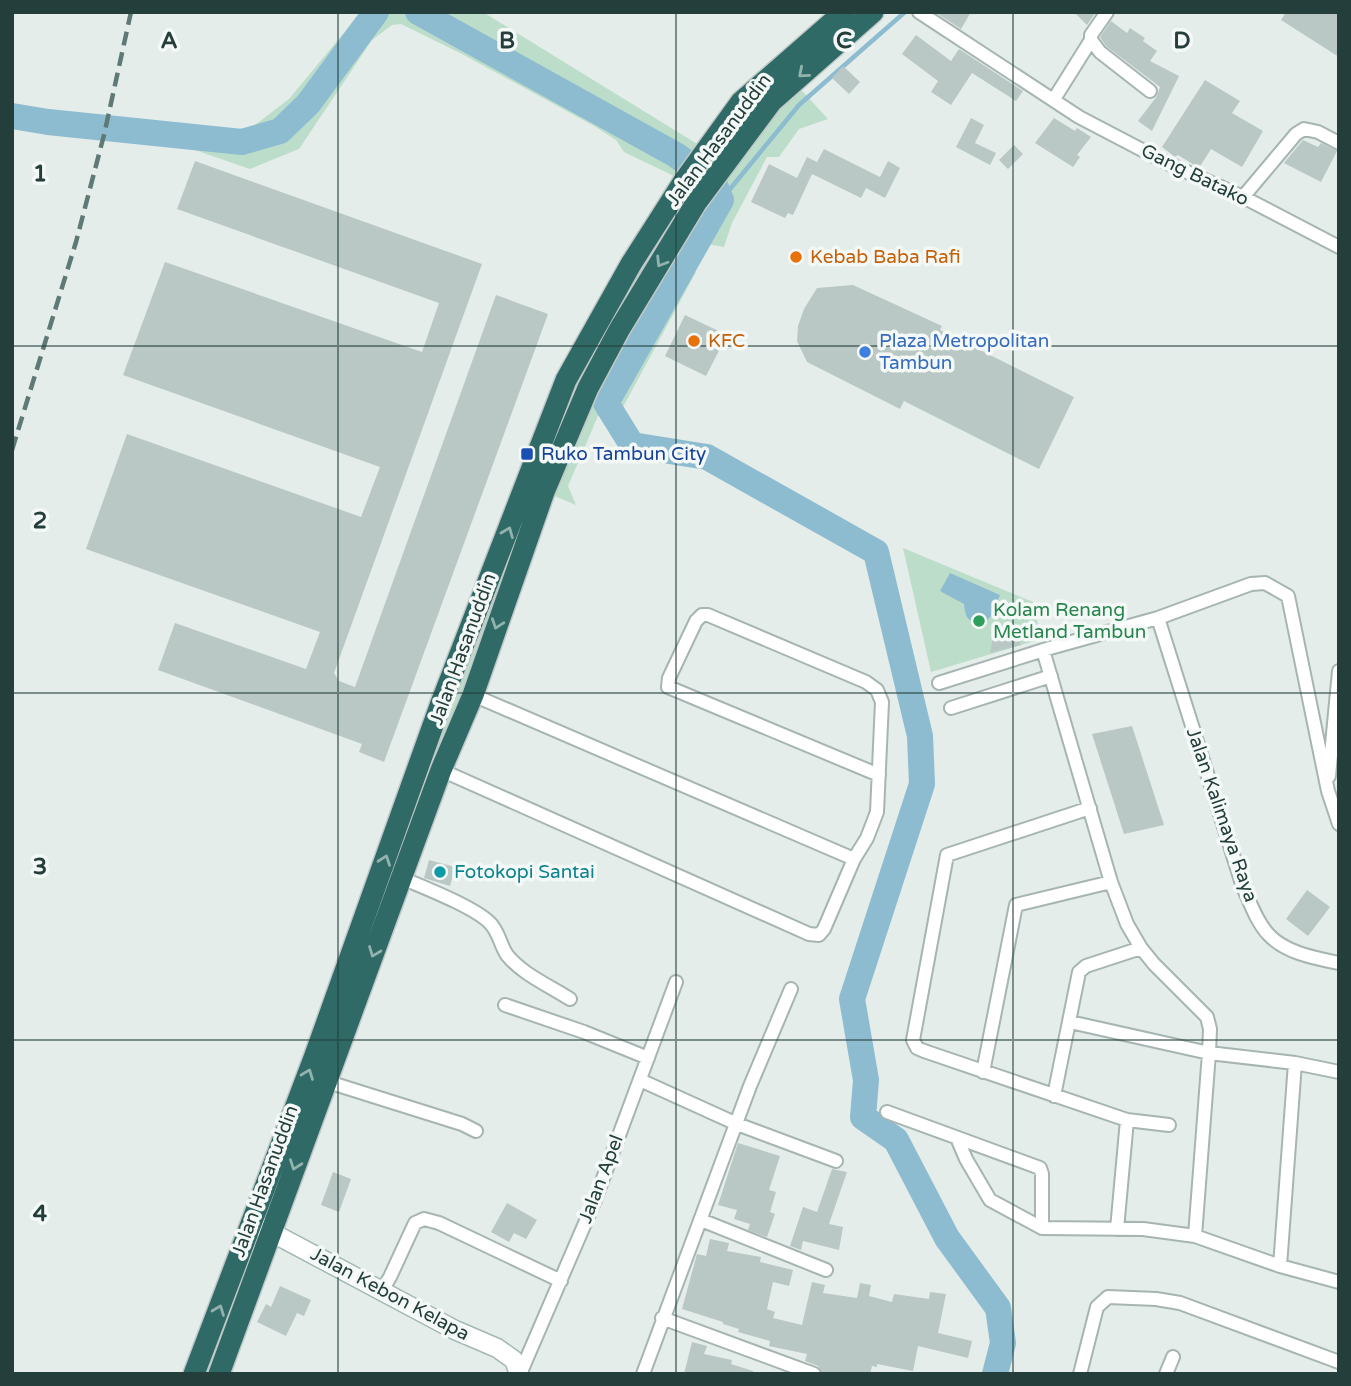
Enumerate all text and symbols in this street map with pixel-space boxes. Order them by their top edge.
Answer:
text: A [160,27,178,55]
text: B [499,27,515,55]
text: C [836,27,852,55]
text: D [1173,27,1191,55]
one-way arrow [798,65,811,77]
street label: Jalan Hasanuddin [662,70,776,210]
street label: Gang Batako [1138,139,1252,211]
text: 1 [33,160,47,188]
place label: Kebab Baba Rafi [810,246,961,268]
marker: Kebab Baba Rafi [788,249,804,265]
one-way arrow [656,254,669,267]
place label: KFC [708,330,745,352]
place label: Plaza Metropolitan Tambun [879,330,1049,374]
marker: KFC [686,333,702,349]
marker: Plaza Metropolitan Tambun [857,344,873,360]
place label: Ruko Tambun City [541,443,706,465]
marker: Ruko Tambun City [519,446,535,462]
text: 2 [33,507,47,535]
one-way arrow [499,527,513,539]
street label: Jalan Hasanuddin [425,570,501,728]
place label: Kolam Renang Metland Tambun [993,599,1146,643]
marker: Kolam Renang Metland Tambun [971,613,987,629]
one-way arrow [491,617,505,630]
street label: Jalan Kalimaya Raya [1182,725,1262,905]
text: 3 [33,853,47,881]
one-way arrow [377,855,391,867]
place label: Fotokopi Santai [454,861,595,883]
marker: Fotokopi Santai [432,864,448,880]
one-way arrow [369,945,383,957]
one-way arrow [300,1069,314,1081]
street label: Jalan Hasanuddin [227,1102,303,1260]
street label: Jalan Apel [574,1132,628,1226]
one-way arrow [289,1158,303,1170]
text: 4 [33,1200,48,1228]
street label: Jalan Kebon Kelapa [307,1243,473,1345]
one-way arrow [210,1305,224,1317]

